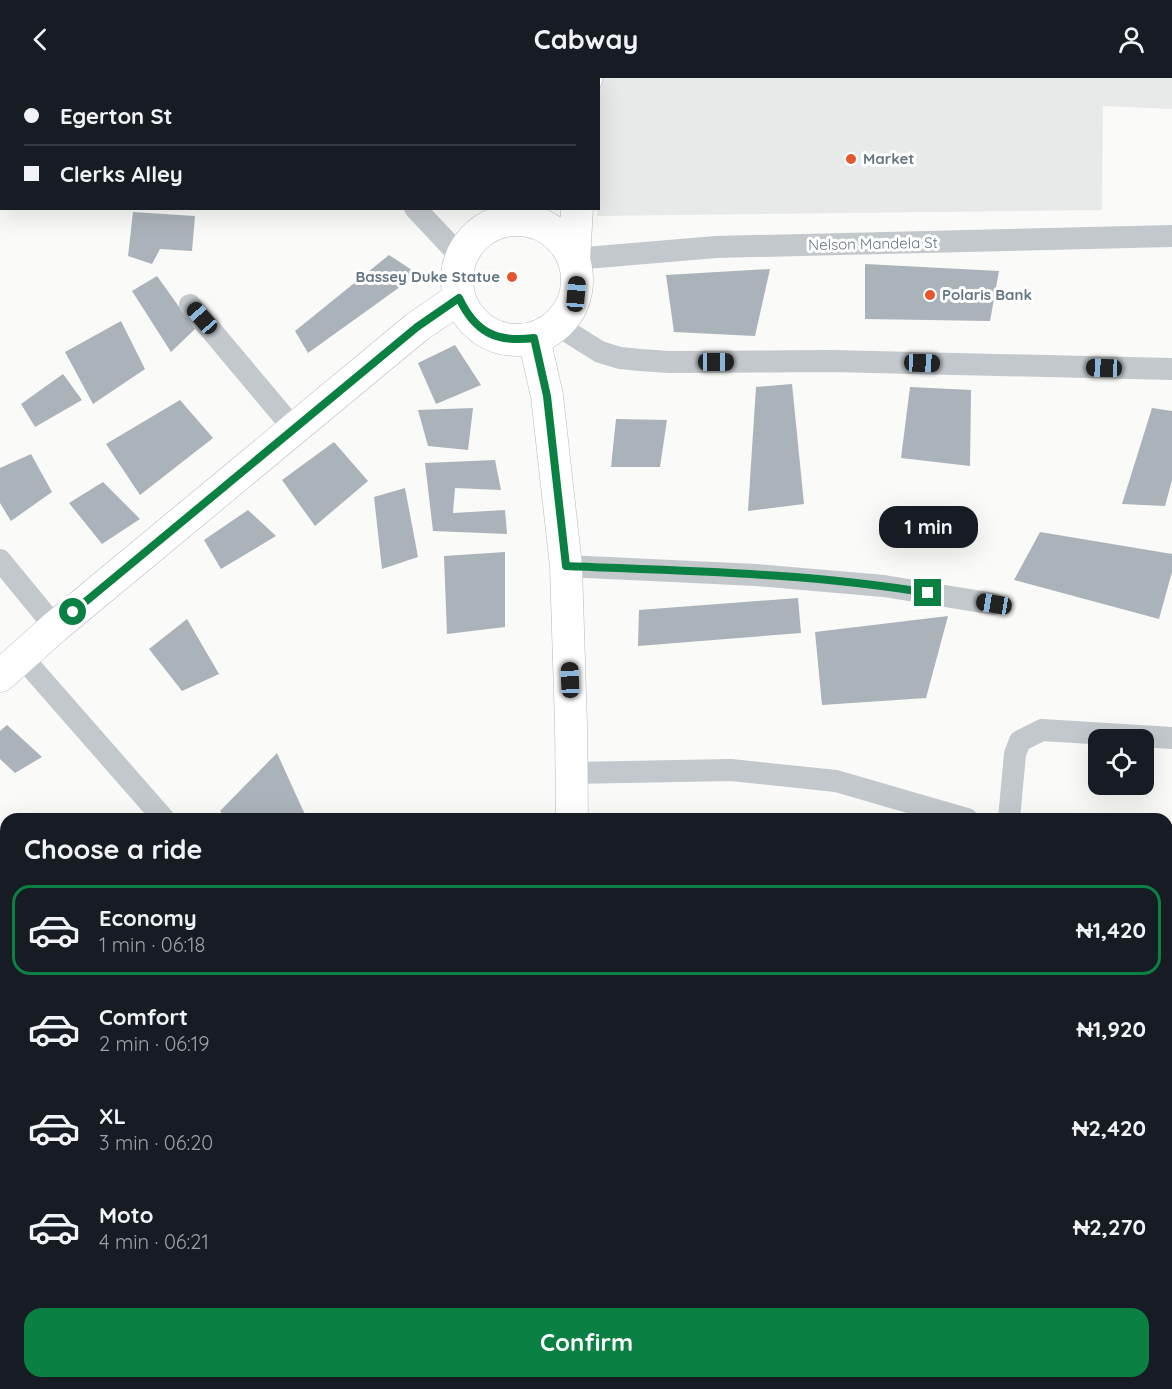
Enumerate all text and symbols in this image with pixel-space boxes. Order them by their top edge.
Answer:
text: Cabway [534,22,638,56]
icon: back [24,23,57,56]
icon: person [1115,23,1148,56]
text: Egerton St [60,102,173,130]
place label: Market [863,149,914,168]
marker: Market [844,152,858,166]
text: Clerks Alley [60,160,183,188]
street label: Nelson Mandela St [808,233,938,254]
place label: Bassey Duke Statue [355,267,500,286]
marker: Bassey Duke Statue [505,270,519,284]
car [565,275,587,313]
place label: Polaris Bank [942,285,1032,304]
marker: Polaris Bank [923,288,937,302]
car [183,299,221,337]
car [698,353,734,371]
car [904,353,940,373]
car [1086,358,1122,378]
callout: 1 min [878,506,978,548]
text: 1 min [904,514,953,539]
route end [914,579,941,606]
car [975,592,1013,616]
route start [59,598,86,625]
car [560,662,580,698]
map controls [1088,729,1154,795]
button: locate [1088,729,1154,795]
text: Choose a ride [24,832,202,866]
icon: car [27,903,81,957]
text: Economy [99,904,197,932]
text: ₦1,420 [1076,916,1146,944]
text: 1 min · 06:18 [99,932,205,957]
icon: car [27,1002,81,1056]
text: Comfort [99,1003,188,1031]
text: ₦1,920 [1077,1015,1146,1043]
text: 2 min · 06:19 [99,1031,209,1056]
icon: car [27,1101,81,1155]
text: XL [99,1102,126,1130]
text: ₦2,420 [1072,1114,1146,1142]
text: 3 min · 06:20 [99,1130,213,1155]
icon: car [27,1200,81,1254]
text: Moto [99,1201,153,1229]
text: ₦2,270 [1073,1213,1146,1241]
text: 4 min · 06:21 [99,1229,209,1254]
button: Confirm [24,1308,1149,1377]

